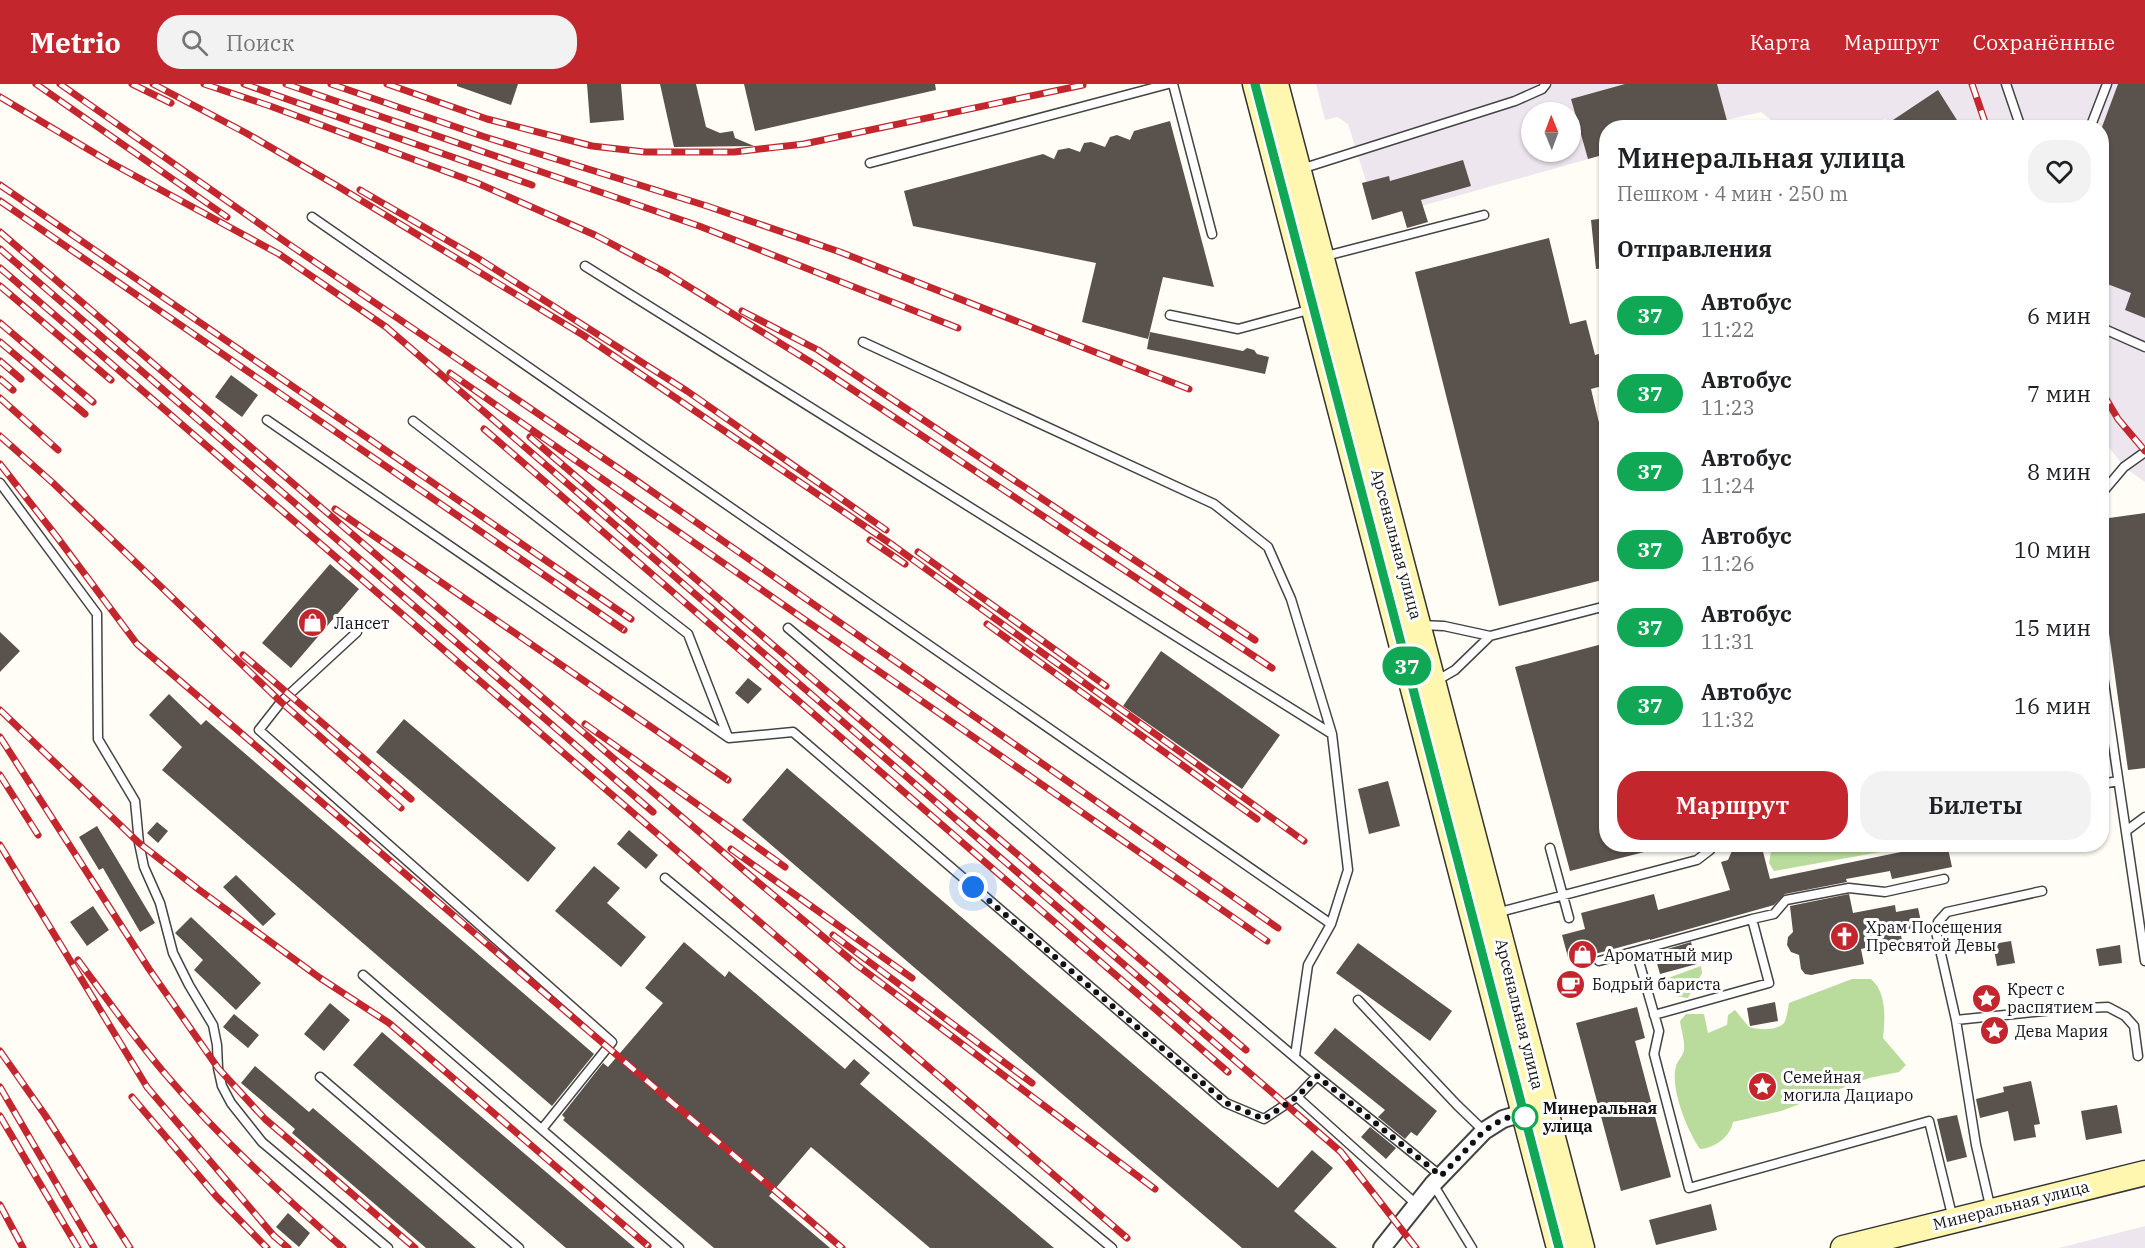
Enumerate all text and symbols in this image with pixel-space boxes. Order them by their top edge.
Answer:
search box [157,15,577,69]
text: Metrio [30,24,121,61]
icon: search [178,26,211,59]
text: Поиск [226,28,294,57]
text: Карта [1750,28,1811,56]
text: Маршрут [1844,28,1940,56]
text: Сохранённые [1973,28,2115,56]
north arrow [1521,102,1581,162]
map controls [1521,102,1581,162]
text: Минеральная улица [1617,139,1906,176]
button: heart [2028,140,2091,203]
text: Пешком · 4 мин · 250 m [1617,180,1848,207]
text: Отправления [1617,234,1772,263]
text: Автобус [1701,287,1792,316]
text: 37 [1637,301,1663,329]
text: 6 мин [2027,301,2091,330]
text: 11:22 [1701,316,1755,343]
text: Автобус [1701,365,1792,394]
text: 37 [1637,379,1663,407]
text: 7 мин [2027,379,2091,408]
text: 11:23 [1701,394,1755,421]
text: Автобус [1701,443,1792,472]
text: 37 [1637,457,1663,485]
text: 8 мин [2027,457,2091,486]
street label: Арсенальная улица [1367,467,1427,622]
text: 11:24 [1701,472,1755,499]
text: Автобус [1701,521,1792,550]
text: 37 [1637,535,1663,563]
text: 10 мин [2014,535,2091,564]
text: 11:26 [1701,550,1755,577]
text: Автобус [1701,599,1792,628]
shop icon: Лансет [297,607,329,639]
place label: Лансет [334,613,389,633]
text: 37 [1637,613,1663,641]
text: 15 мин [2014,613,2091,642]
text: 11:31 [1701,628,1755,655]
line badge: 37 [1380,646,1434,686]
text: 37 [1394,652,1420,680]
text: Автобус [1701,677,1792,706]
text: 37 [1637,691,1663,719]
text: 16 мин [2014,691,2091,720]
text: 11:32 [1701,706,1755,733]
button: Маршрут [1617,771,1848,840]
button: Билеты [1860,771,2091,840]
your location [958,872,988,902]
place label: Храм Посещения Пресвятой Девы [1866,917,2003,955]
church icon: Храм Посещения Пресвятой Девы [1829,920,1861,952]
street label: Арсенальная улица [1492,936,1549,1092]
shop icon: Ароматный мир [1567,939,1599,971]
place label: Ароматный мир [1604,945,1733,965]
cafe icon: Бодрый бариста [1555,968,1587,1000]
place label: Бодрый бариста [1592,974,1721,994]
place label: Крест с распятием [2007,979,2093,1017]
place icon: Крест с распятием [1970,982,2002,1014]
place icon: Дева Мария [1978,1015,2010,1047]
place label: Дева Мария [2015,1021,2108,1041]
place label: Семейная могила Дациаро [1783,1067,1913,1105]
place icon: Семейная могила Дациаро [1746,1070,1778,1102]
place label: Минеральная улица [1542,1098,1657,1136]
marker: Минеральная улица [1512,1104,1538,1130]
street label: Минеральная улица [1931,1176,2092,1234]

